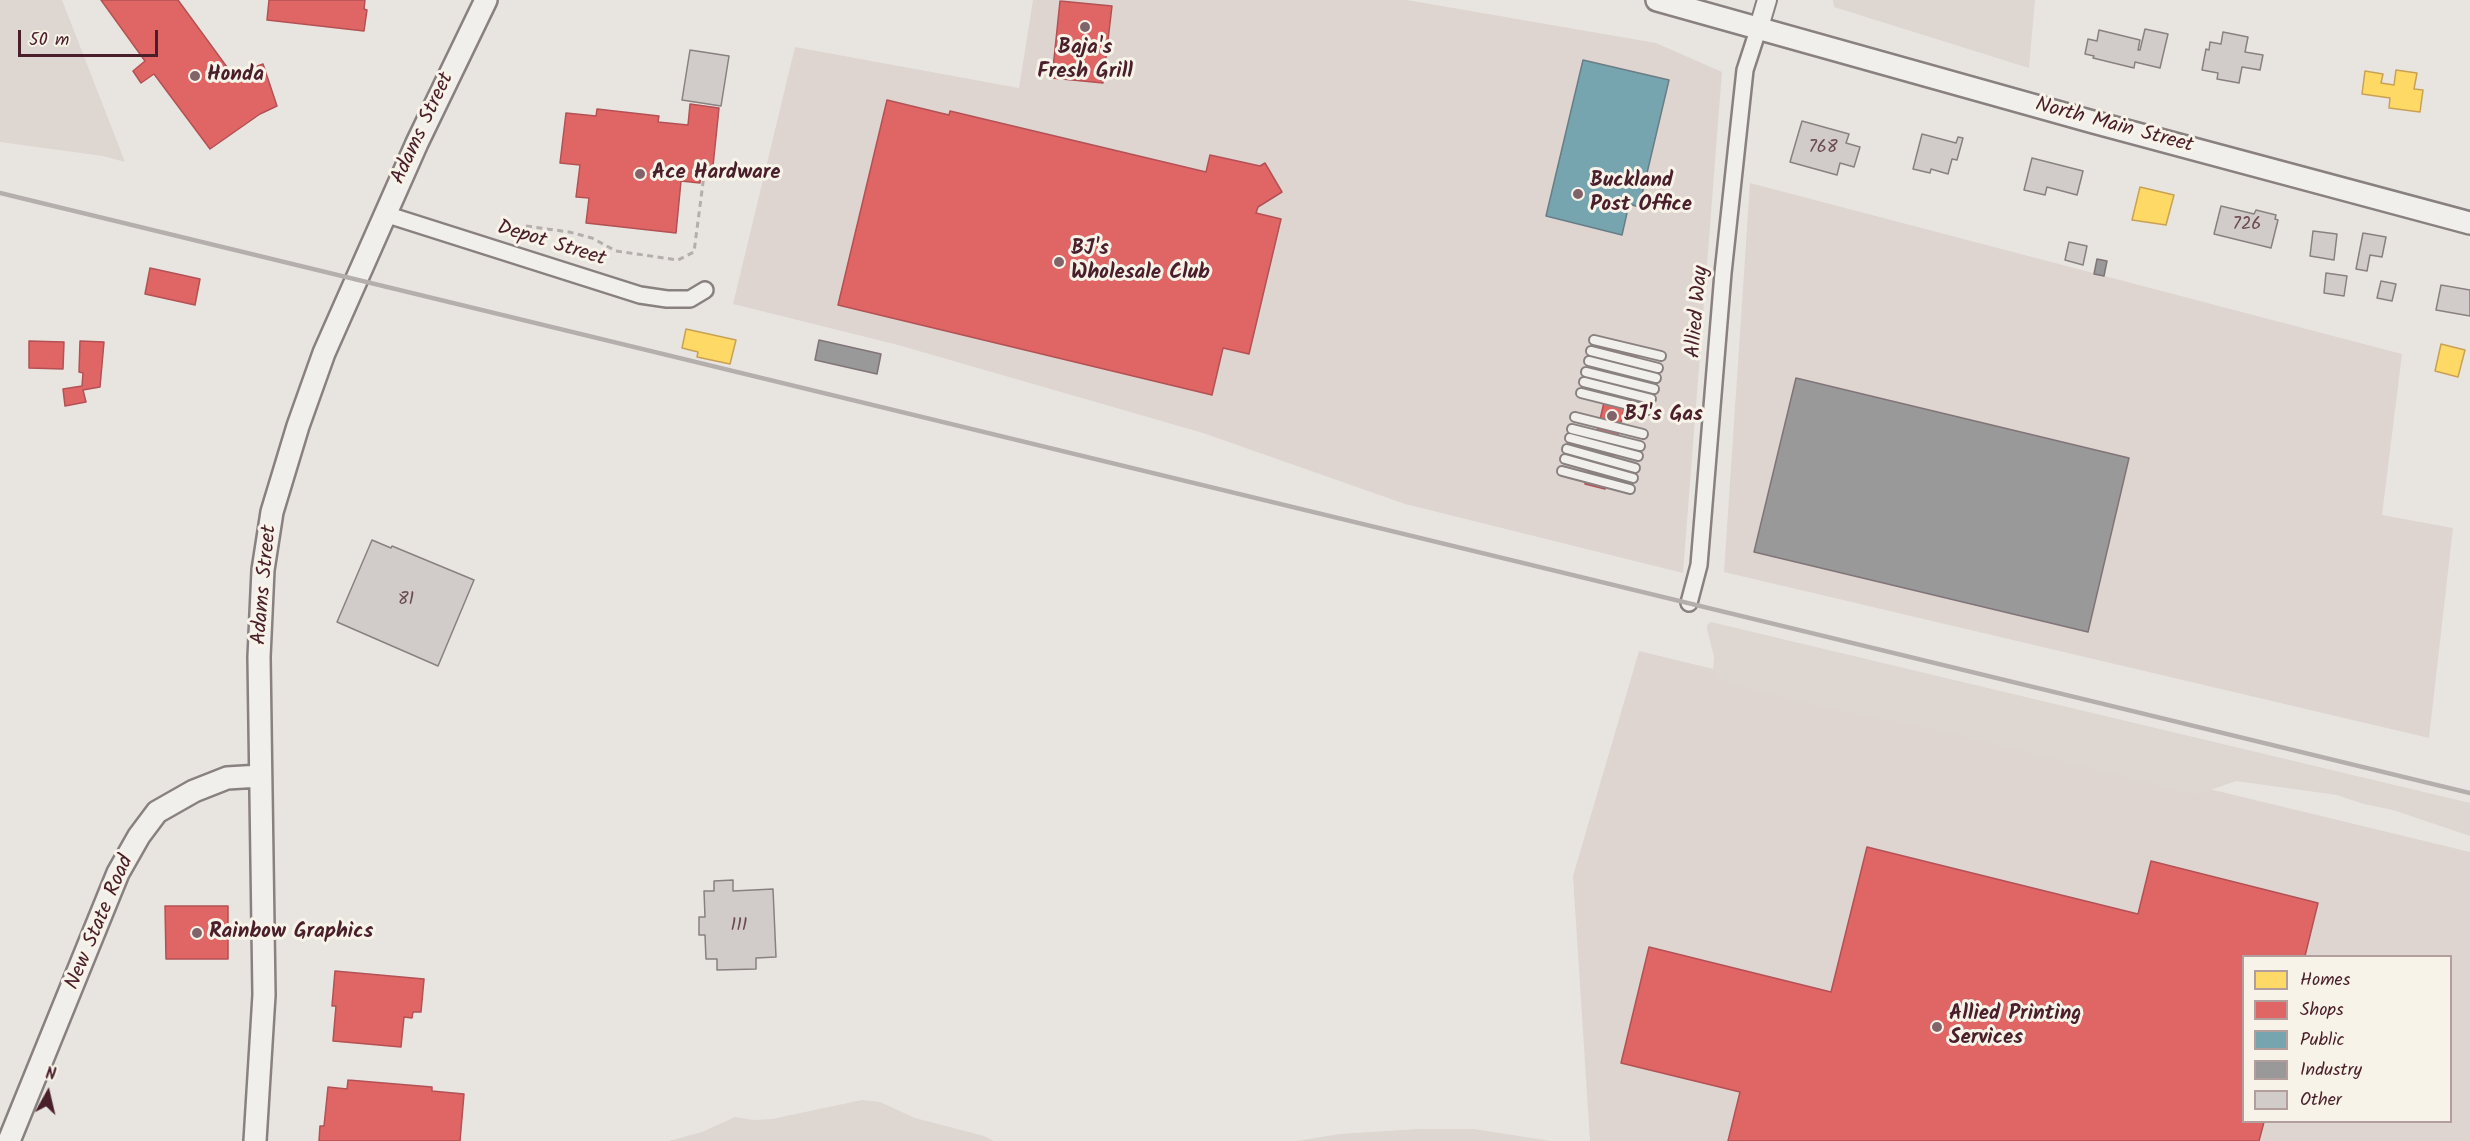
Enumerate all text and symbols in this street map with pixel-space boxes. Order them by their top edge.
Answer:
scale bar [21,18,160,56]
marker: Baja's Fresh Grill [1078,20,1092,34]
text: 50 m [29,26,69,55]
place label: Baja's Fresh Grill [1037,36,1133,86]
place label: Honda [207,63,264,89]
marker: Honda [188,69,202,83]
street label: Adams Street [387,69,461,189]
street label: North Main Street [2032,94,2196,160]
house number: 768 [1808,138,1838,160]
place label: Ace Hardware [652,161,781,187]
marker: Ace Hardware [633,167,647,181]
place label: Buckland Post Office [1590,169,1692,219]
marker: Buckland Post Office [1571,187,1585,201]
house number: 726 [2233,215,2261,237]
street label: Depot Street [494,217,608,273]
place label: BJ's Wholesale Club [1071,237,1210,287]
marker: BJ's Wholesale Club [1052,255,1066,269]
street label: Allied Way [1682,265,1716,359]
place label: BJ's Gas [1624,403,1703,429]
marker: BJ's Gas [1605,409,1619,423]
street label: Adams Street [248,524,284,646]
house number: 81 [398,590,414,612]
street label: New State Road [61,852,141,994]
house number: 111 [731,916,747,938]
place label: Rainbow Graphics [209,920,373,946]
marker: Rainbow Graphics [190,926,204,940]
legend [2242,955,2452,1123]
text: Homes [2300,966,2350,995]
text: Shops [2300,996,2344,1025]
place label: Allied Printing Services [1949,1002,2081,1052]
marker: Allied Printing Services [1930,1020,1944,1034]
text: Public [2300,1026,2345,1055]
text: Industry [2300,1056,2362,1085]
text: N [44,1062,57,1088]
north arrow [18,1063,78,1123]
text: Other [2300,1086,2342,1115]

